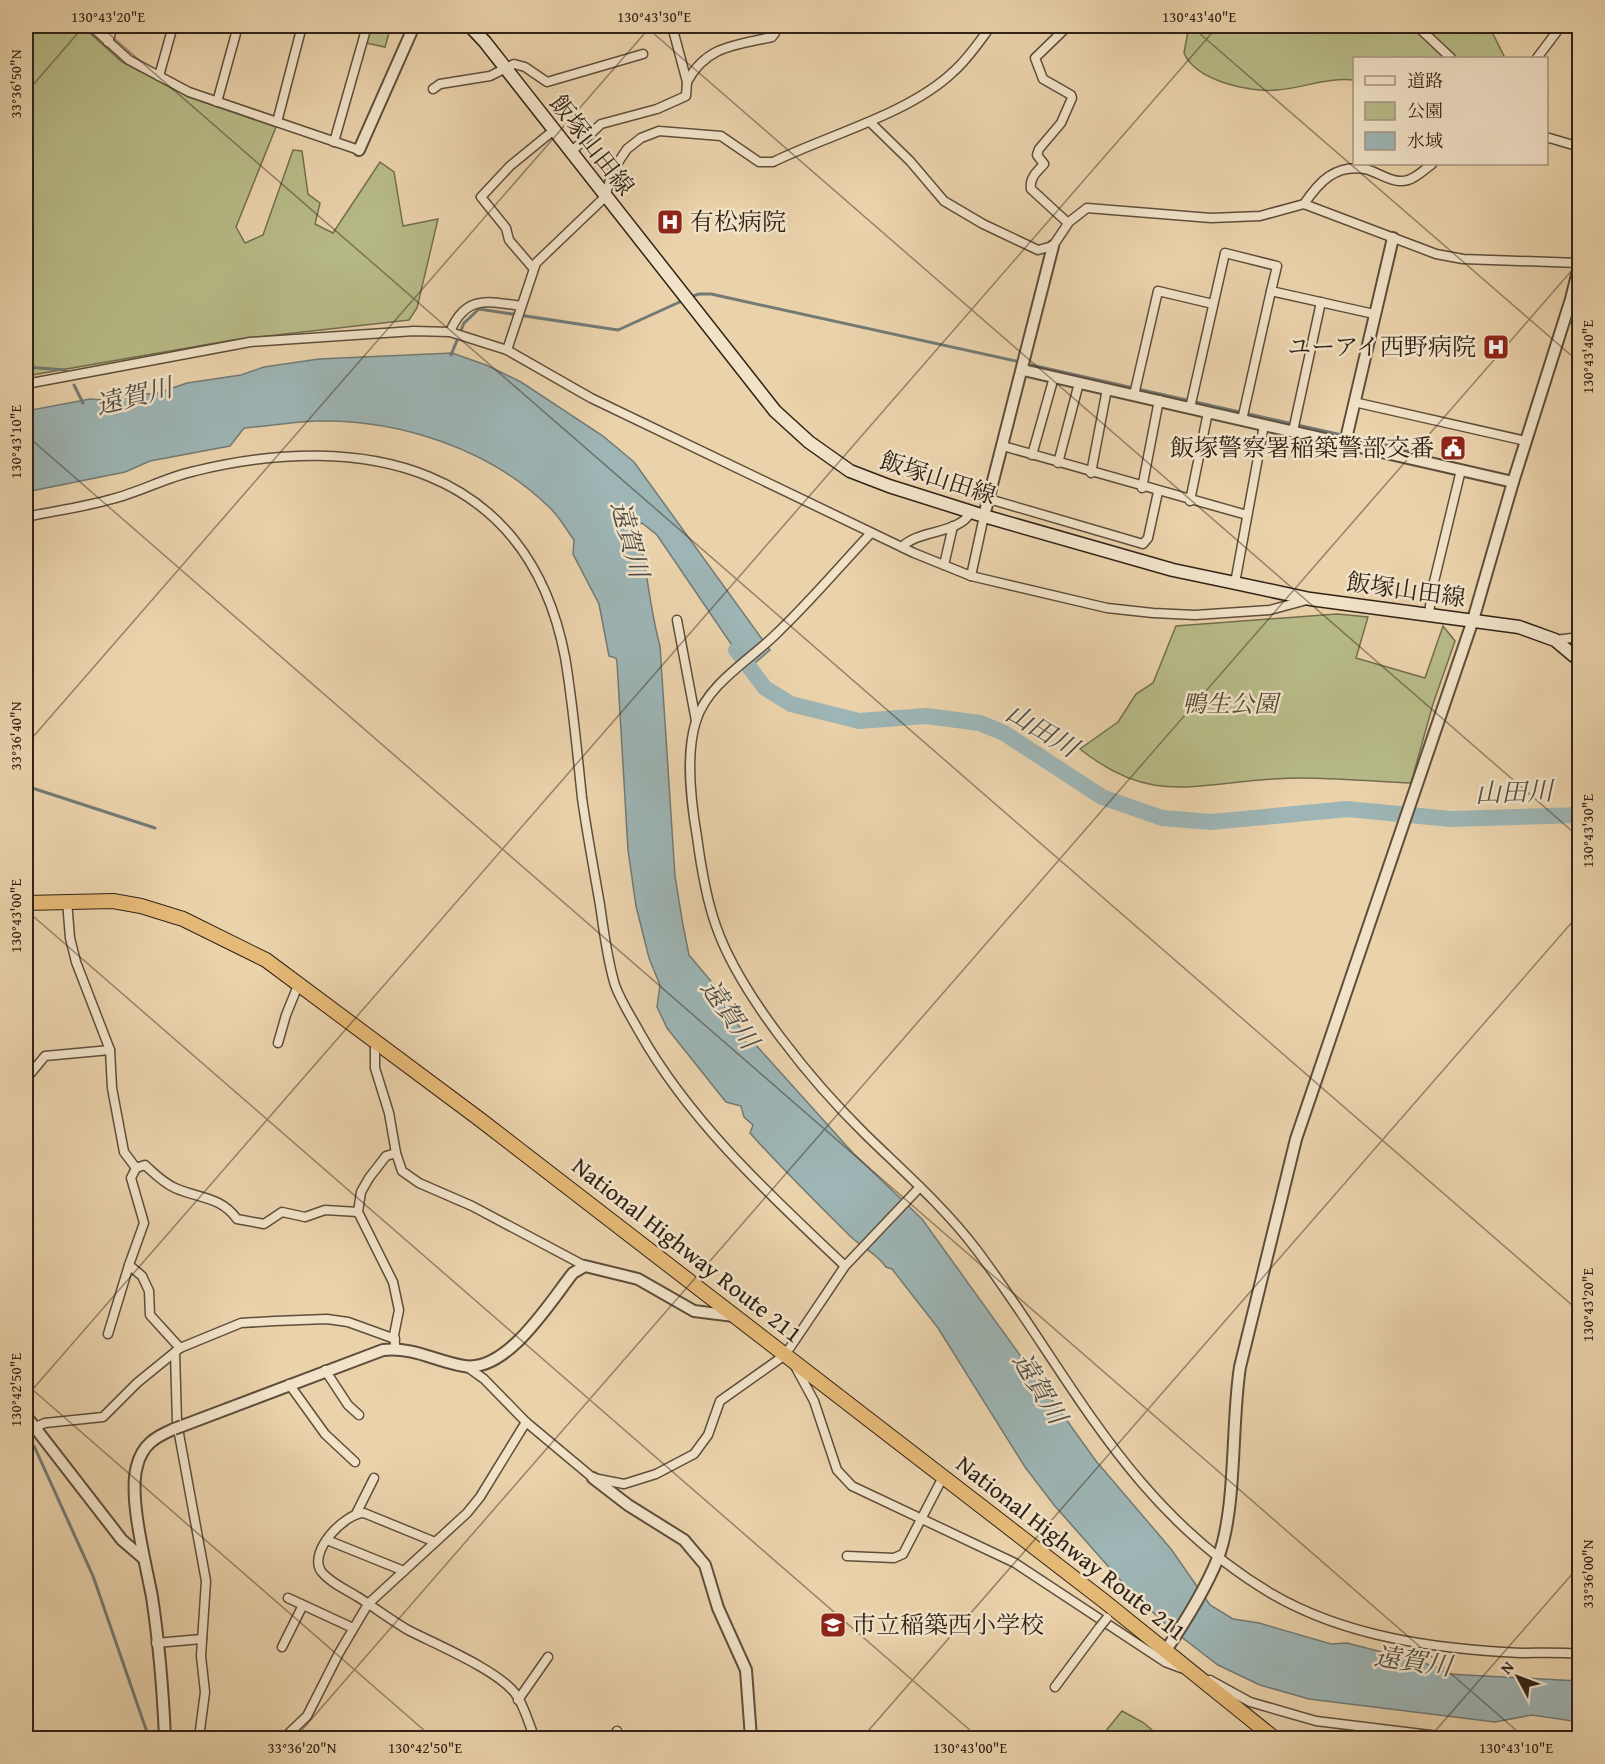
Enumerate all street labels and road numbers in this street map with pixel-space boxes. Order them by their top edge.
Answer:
street label: 飯塚山田線 [542,87,643,203]
street label: 飯塚山田線 [876,442,1001,513]
street label: 飯塚山田線 [1344,564,1468,615]
street label: National Highway Route 211 [565,1149,810,1351]
street label: National Highway Route 211 [949,1447,1194,1649]

